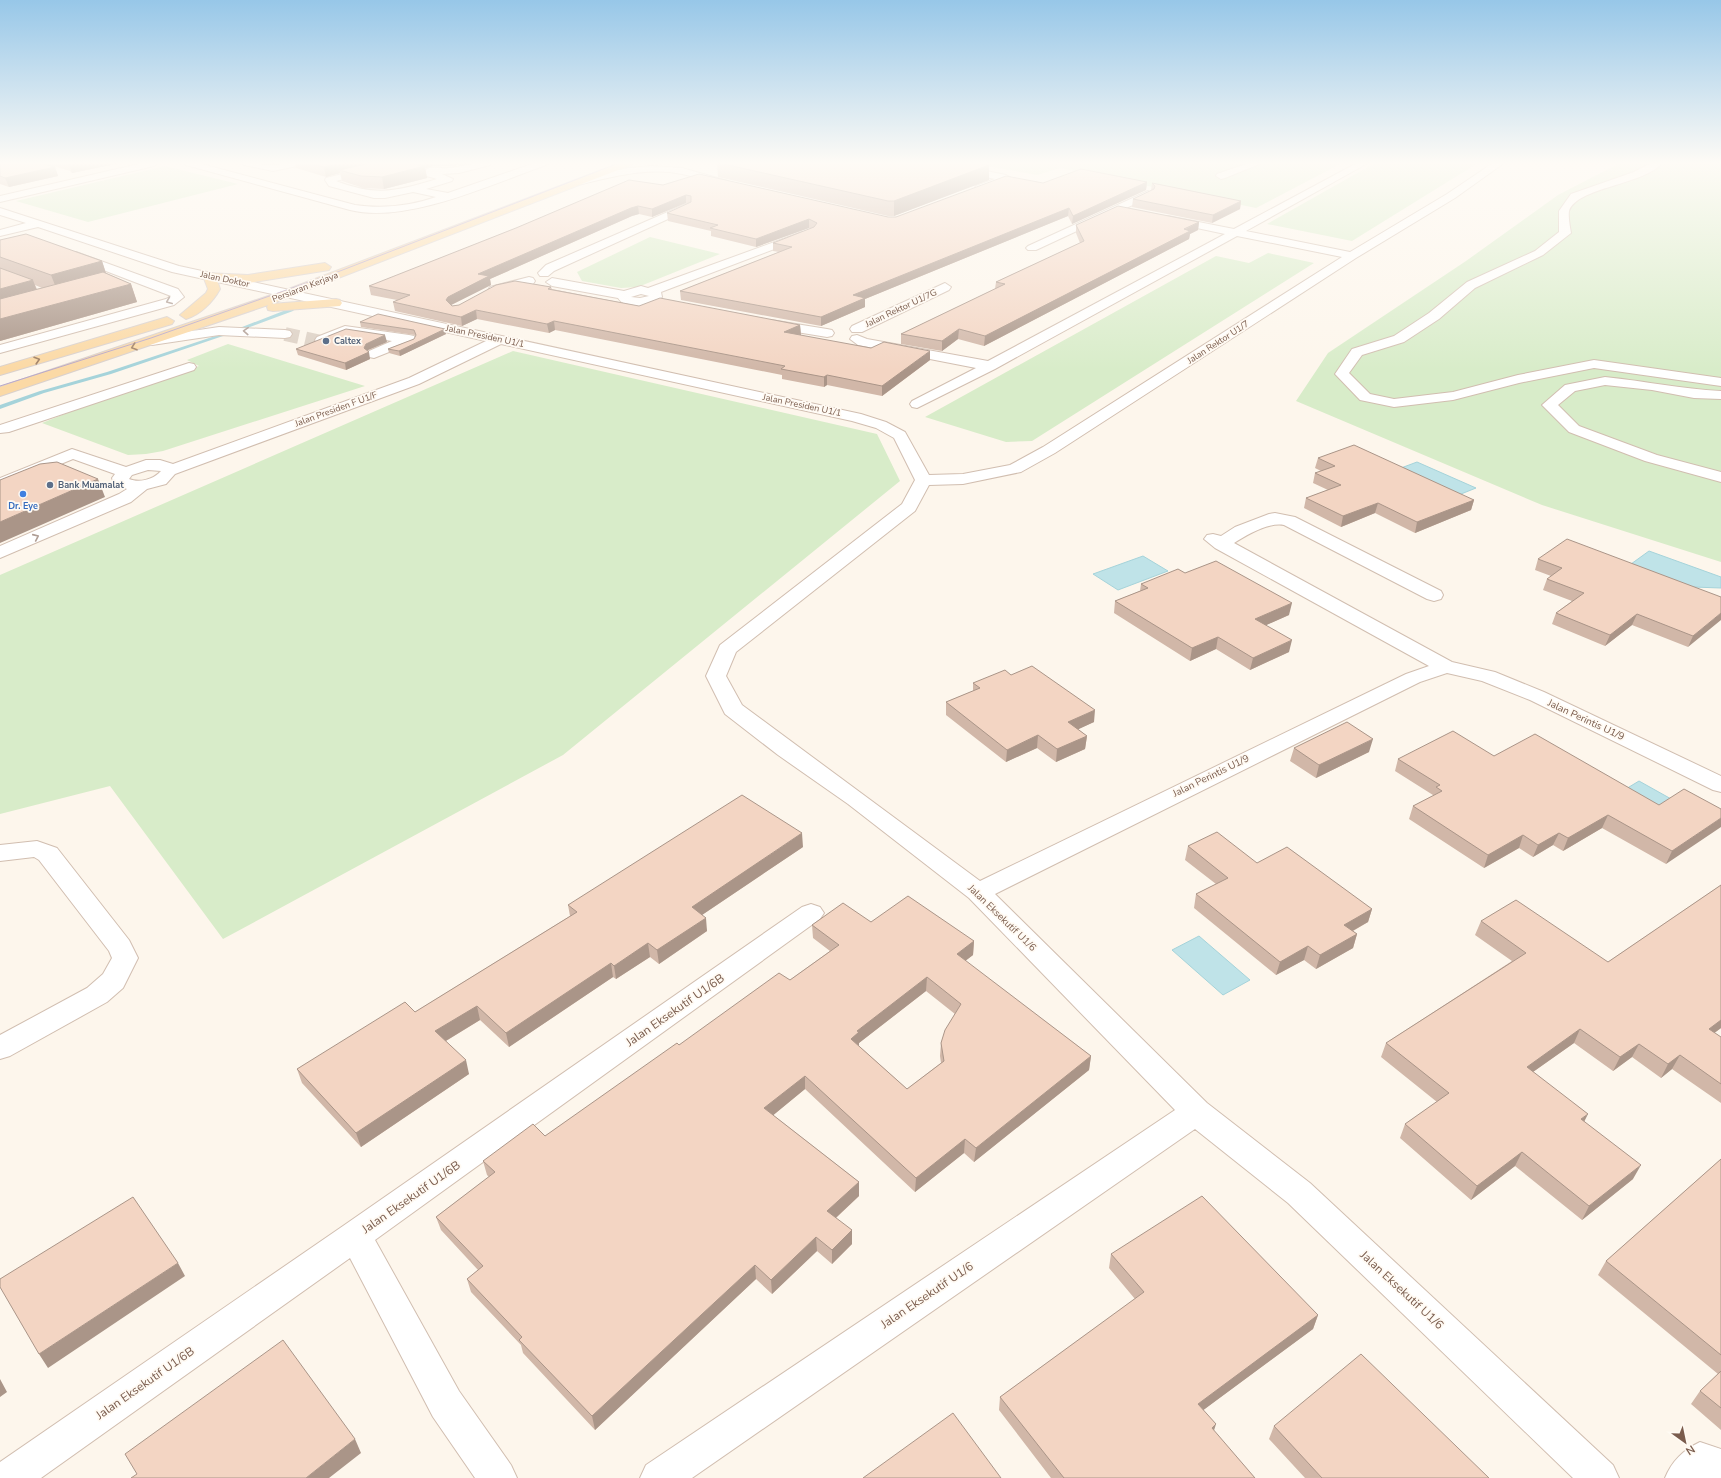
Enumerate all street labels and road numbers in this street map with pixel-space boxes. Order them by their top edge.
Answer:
street label: Jalan Doktor [198,268,251,290]
street label: Persiaran Kerjaya [270,269,340,305]
street label: Jalan Rektor U1/7G [862,286,939,330]
street label: Jalan Rektor U1/7 [1184,318,1251,367]
street label: Jalan Presiden U1/1 [444,322,525,350]
street label: Jalan Presiden F U1/F [292,389,379,430]
street label: Jalan Presiden U1/1 [761,391,842,419]
street label: Jalan Perintis U1/9 [1544,696,1627,744]
street label: Jalan Perintis U1/9 [1170,751,1252,801]
street label: Jalan Eksekutif U1/6 [964,881,1039,954]
street label: Jalan Eksekutif U1/6B [622,970,727,1051]
street label: Jalan Eksekutif U1/6B [358,1157,463,1238]
street label: Jalan Eksekutif U1/6 [1356,1246,1447,1333]
street label: Jalan Eksekutif U1/6 [877,1258,976,1333]
street label: Jalan Eksekutif U1/6B [92,1343,197,1424]

